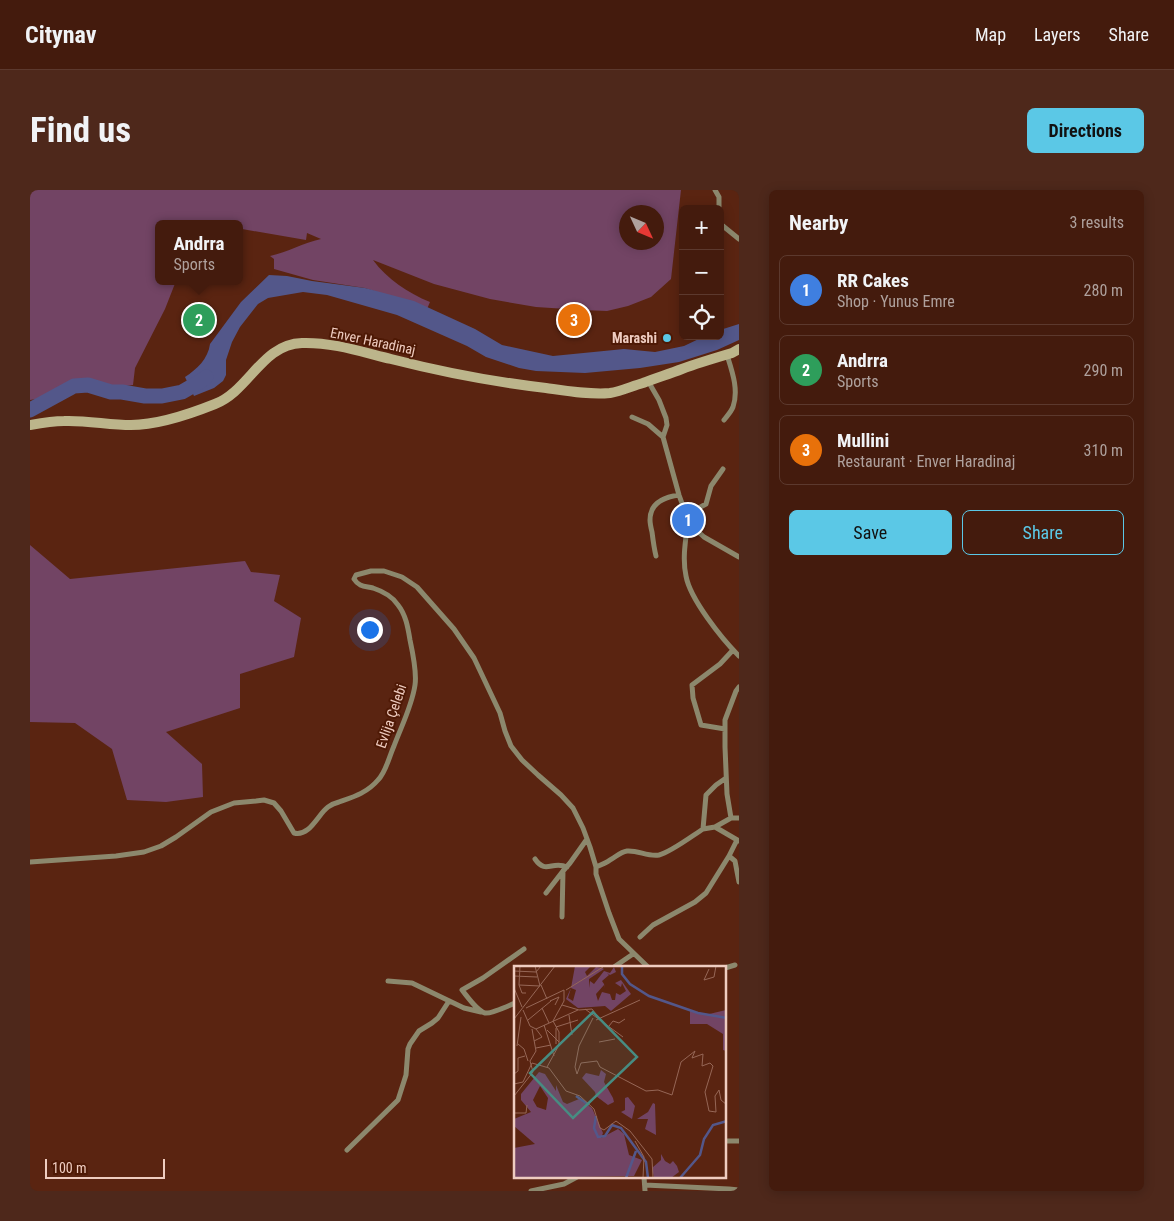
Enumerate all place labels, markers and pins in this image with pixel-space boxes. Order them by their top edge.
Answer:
pin: 2 [183,301,215,339]
pin: 3 [558,301,590,339]
place label: Marashi [612,330,657,346]
marker: Marashi [661,332,673,344]
pin: 1 [672,501,704,539]

